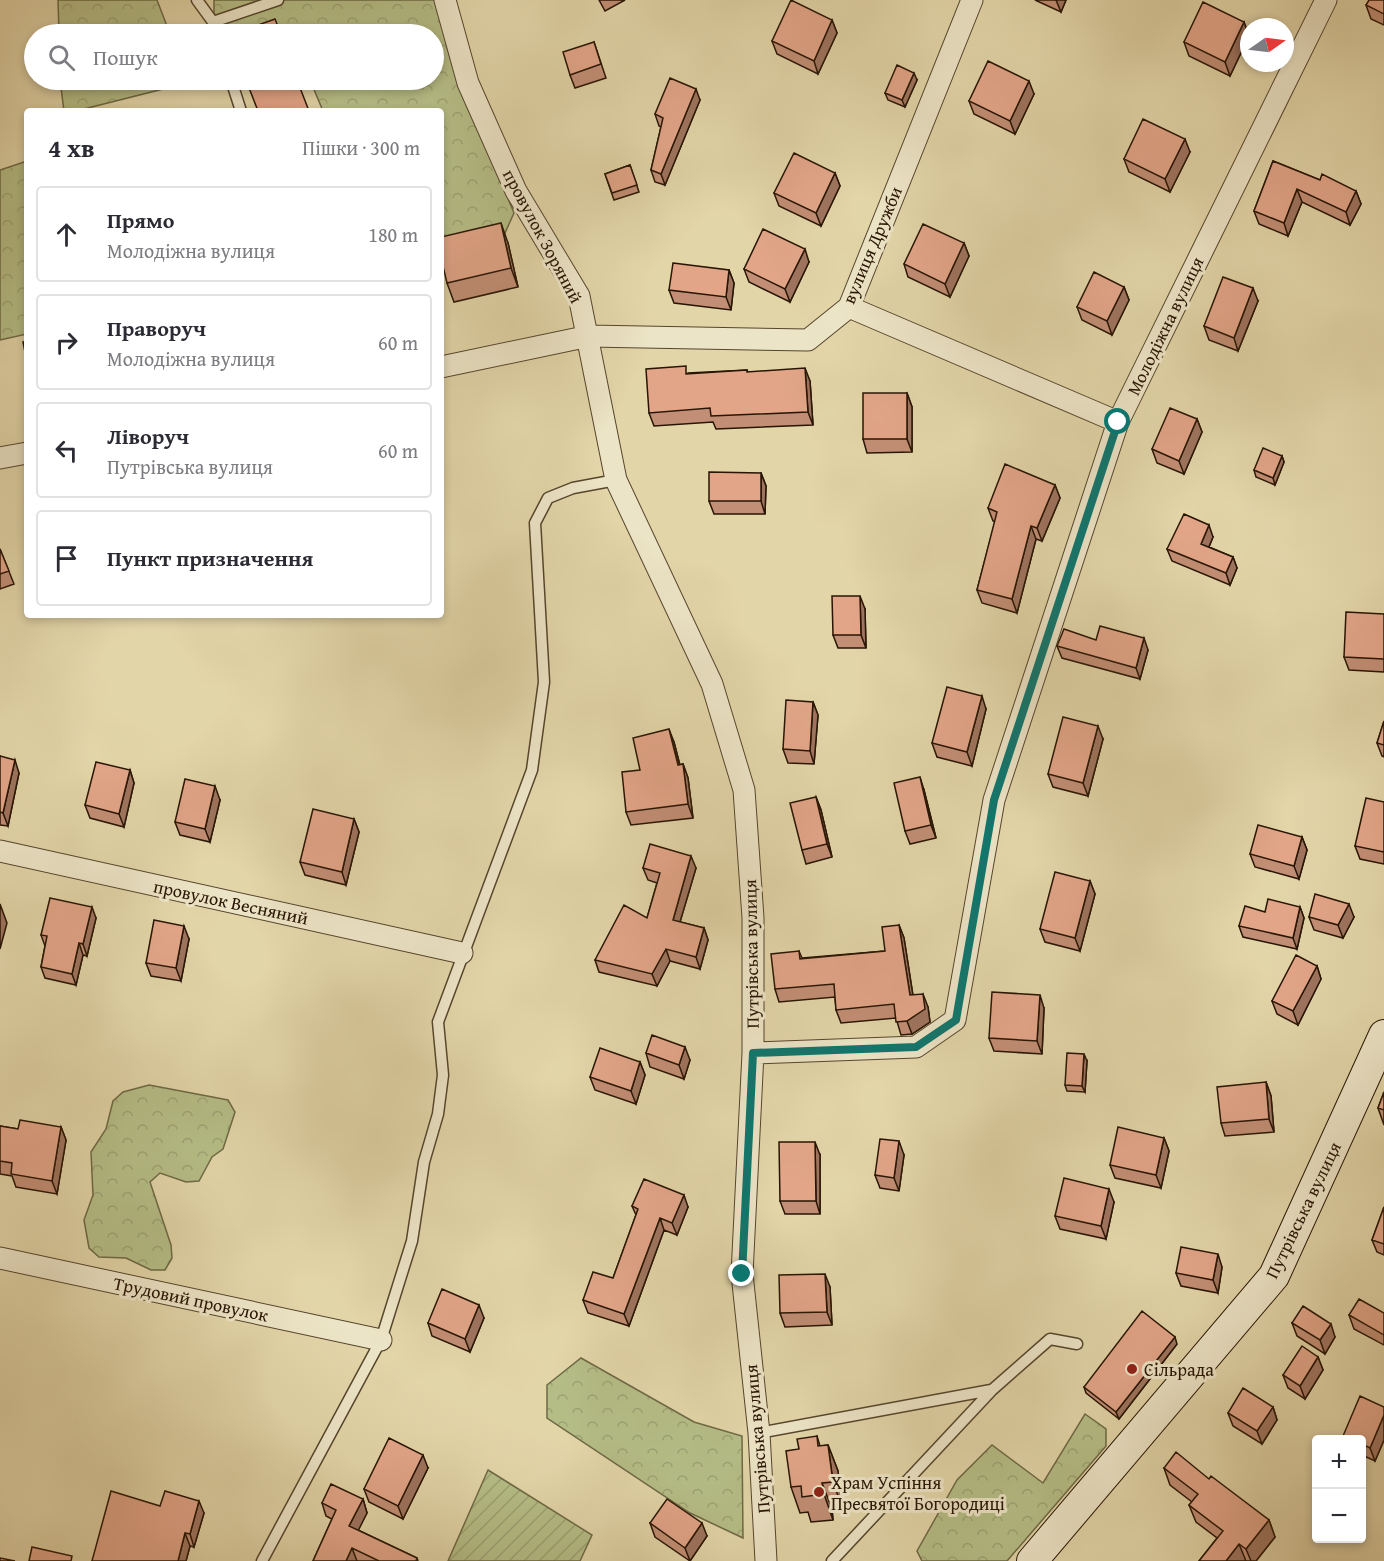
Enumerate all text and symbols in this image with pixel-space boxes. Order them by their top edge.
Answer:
north arrow [1240,18,1294,72]
search box [24,24,444,90]
icon: search [45,41,78,74]
text: Пошук [93,41,158,73]
text: 4 хв [48,128,95,167]
text: Пішки · 300 m [302,133,420,162]
street label: провулок Зоряний [496,164,590,308]
street label: вулиця Дружби [835,182,909,308]
text: Прямо [107,204,174,236]
icon: ahead [50,218,83,251]
text: 180 m [368,220,418,249]
text: Молодіжна вулиця [107,236,275,265]
street label: Молодіжна вулиця [1120,252,1210,400]
text: Праворуч [107,312,206,344]
icon: right [50,326,83,359]
text: 60 m [378,328,418,357]
text: Молодіжна вулиця [107,344,275,373]
route start [1104,408,1130,434]
text: Ліворуч [107,420,189,452]
icon: left [50,434,83,467]
text: 60 m [378,436,418,465]
text: Путрівська вулиця [107,452,273,481]
icon: arrive [50,542,83,575]
text: Пункт призначення [107,542,313,574]
street label: провулок Весняний [151,872,311,932]
street label: Путрівська вулиця [736,879,766,1029]
street label: Путрівська вулиця [1258,1137,1348,1283]
route end [728,1260,754,1286]
street label: Трудовий провулок [111,1269,271,1329]
place label: Сільрада [1144,1356,1214,1383]
marker: Сільрада [1125,1362,1139,1376]
street label: Путрівська вулиця [737,1363,777,1515]
map controls [1312,1435,1366,1543]
button: + [1312,1435,1366,1489]
place label: Храм Успіння Пресвятої Богородиці [831,1469,1005,1517]
marker: Храм Успіння Пресвятої Богородиці [812,1485,826,1499]
button: − [1312,1489,1366,1543]

